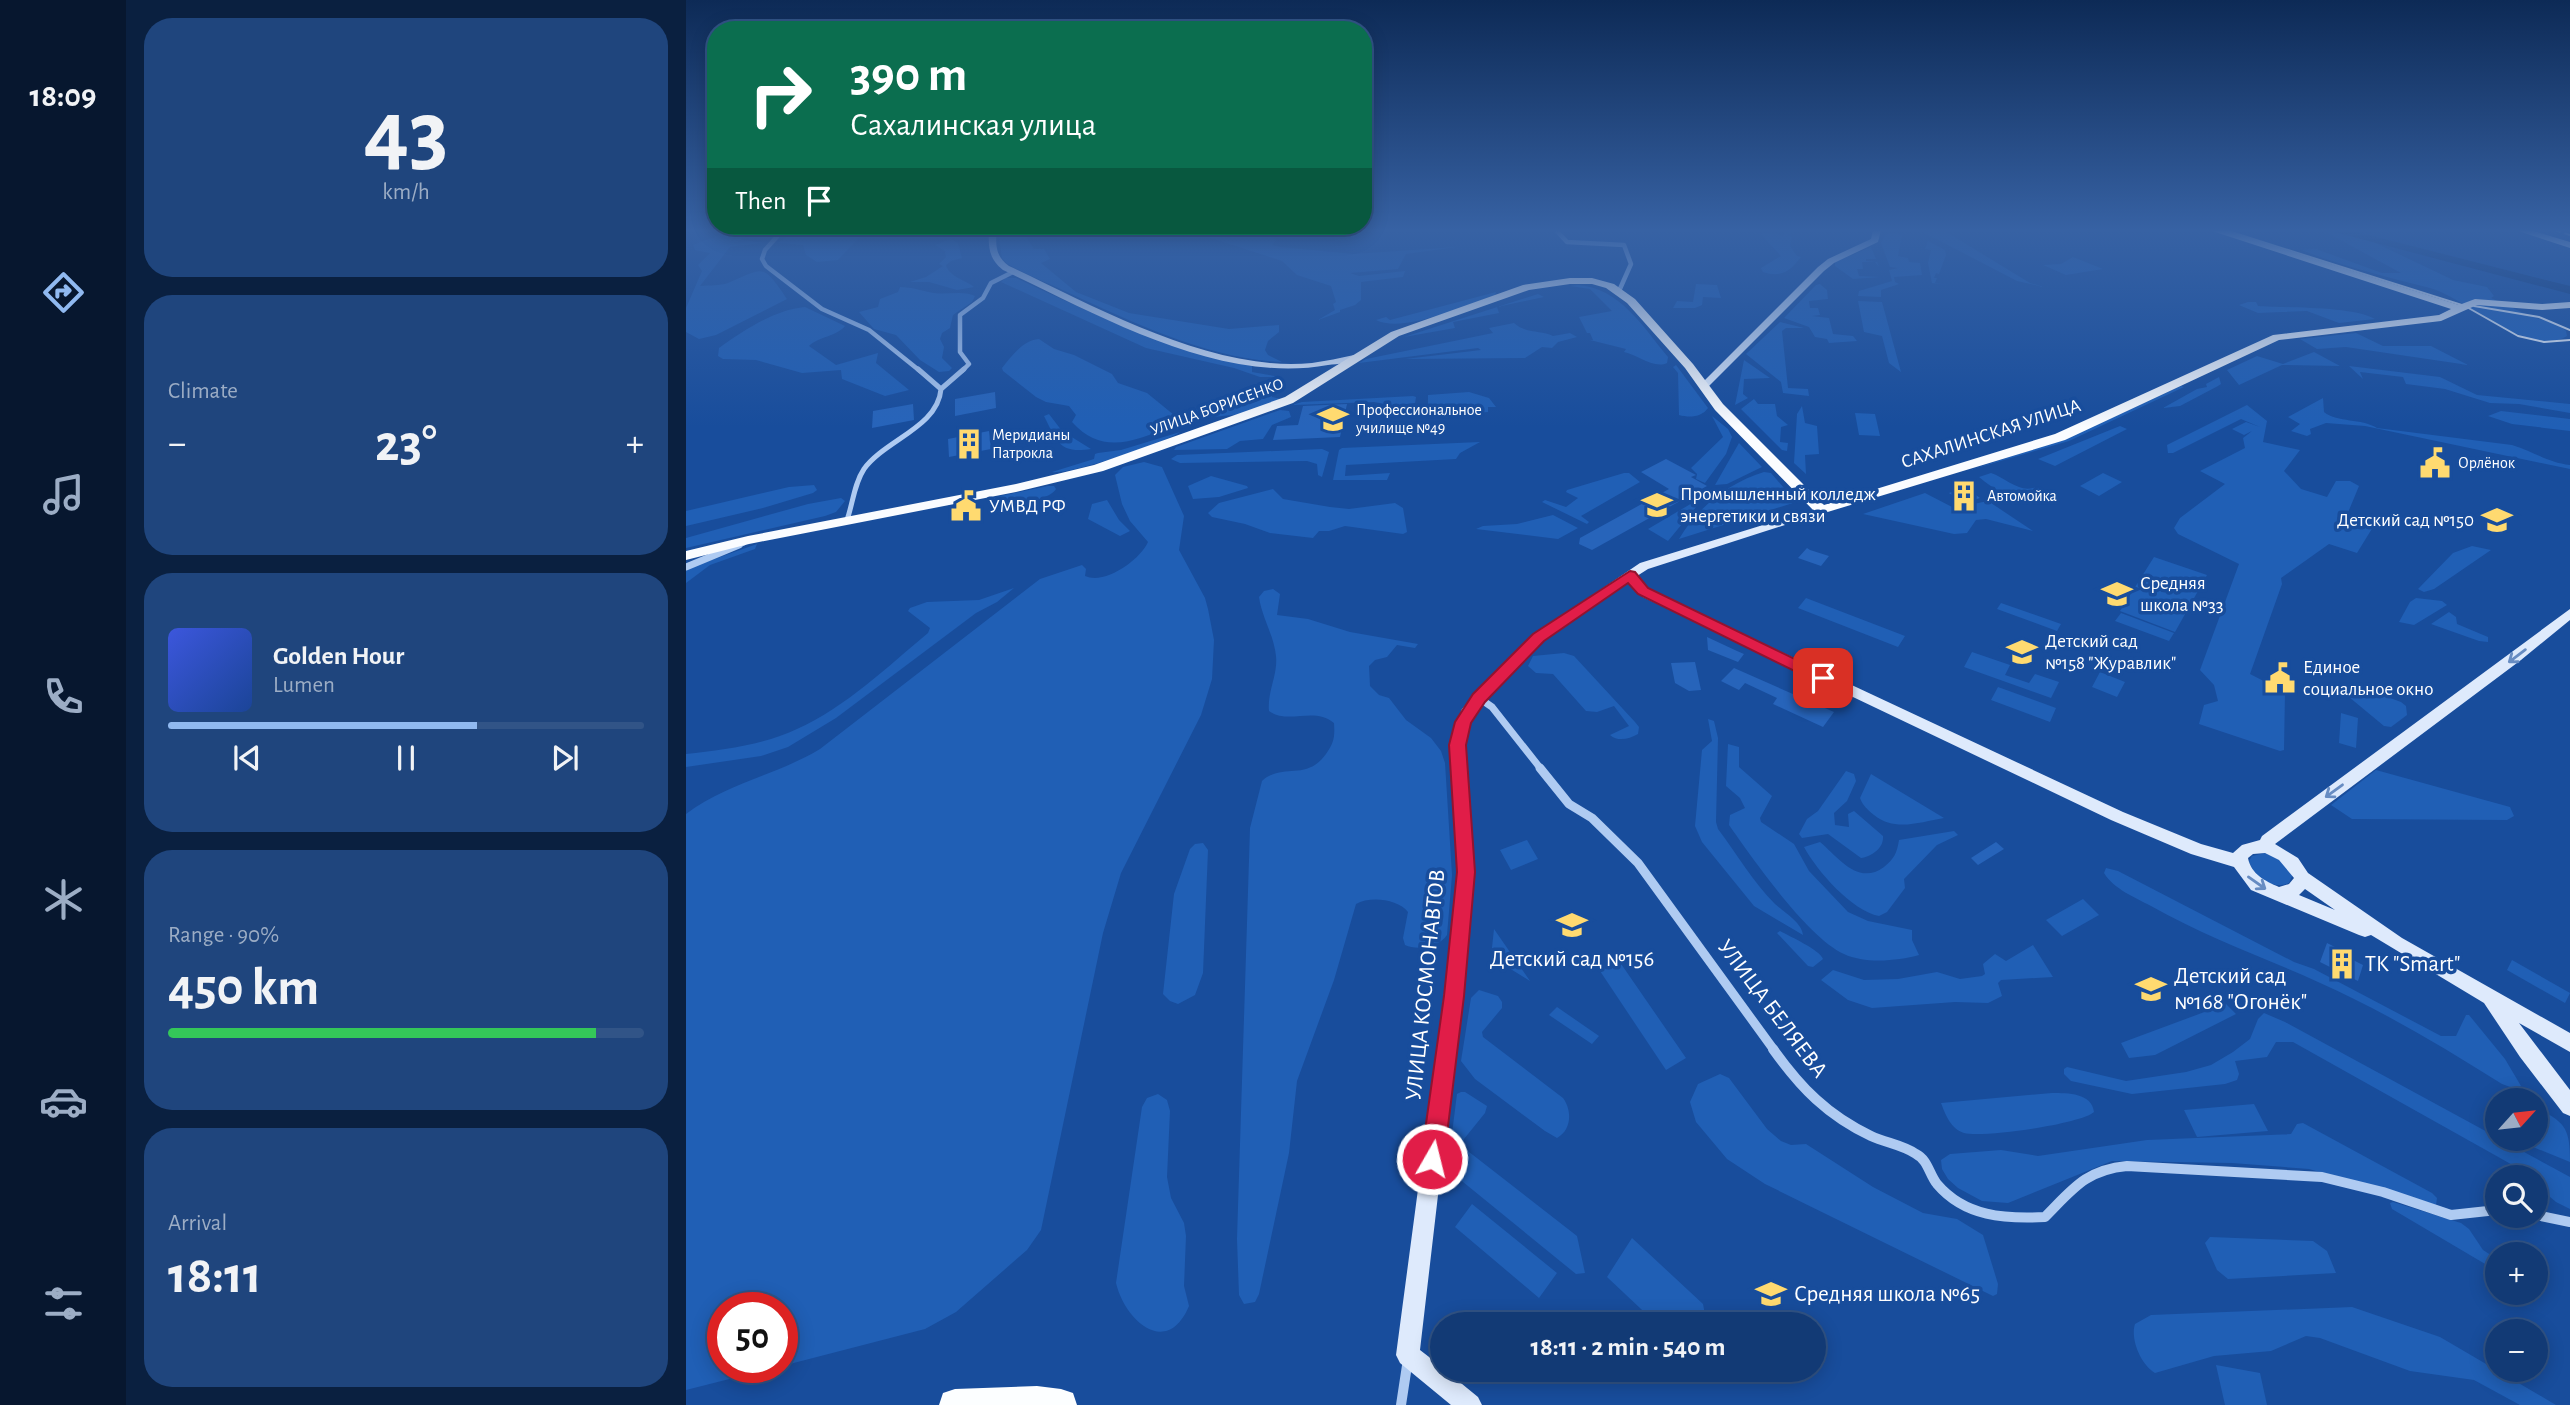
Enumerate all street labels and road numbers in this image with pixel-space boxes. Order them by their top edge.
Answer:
street label: УЛИЦА БОРИСЕНКО [1148,375,1286,439]
street label: САХАЛИНСКАЯ УЛИЦА [1899,396,2083,472]
street label: УЛИЦА КОСМОНАВТОВ [1402,868,1450,1102]
street label: УЛИЦА БЕЛЯЕВА [1713,936,1831,1082]

